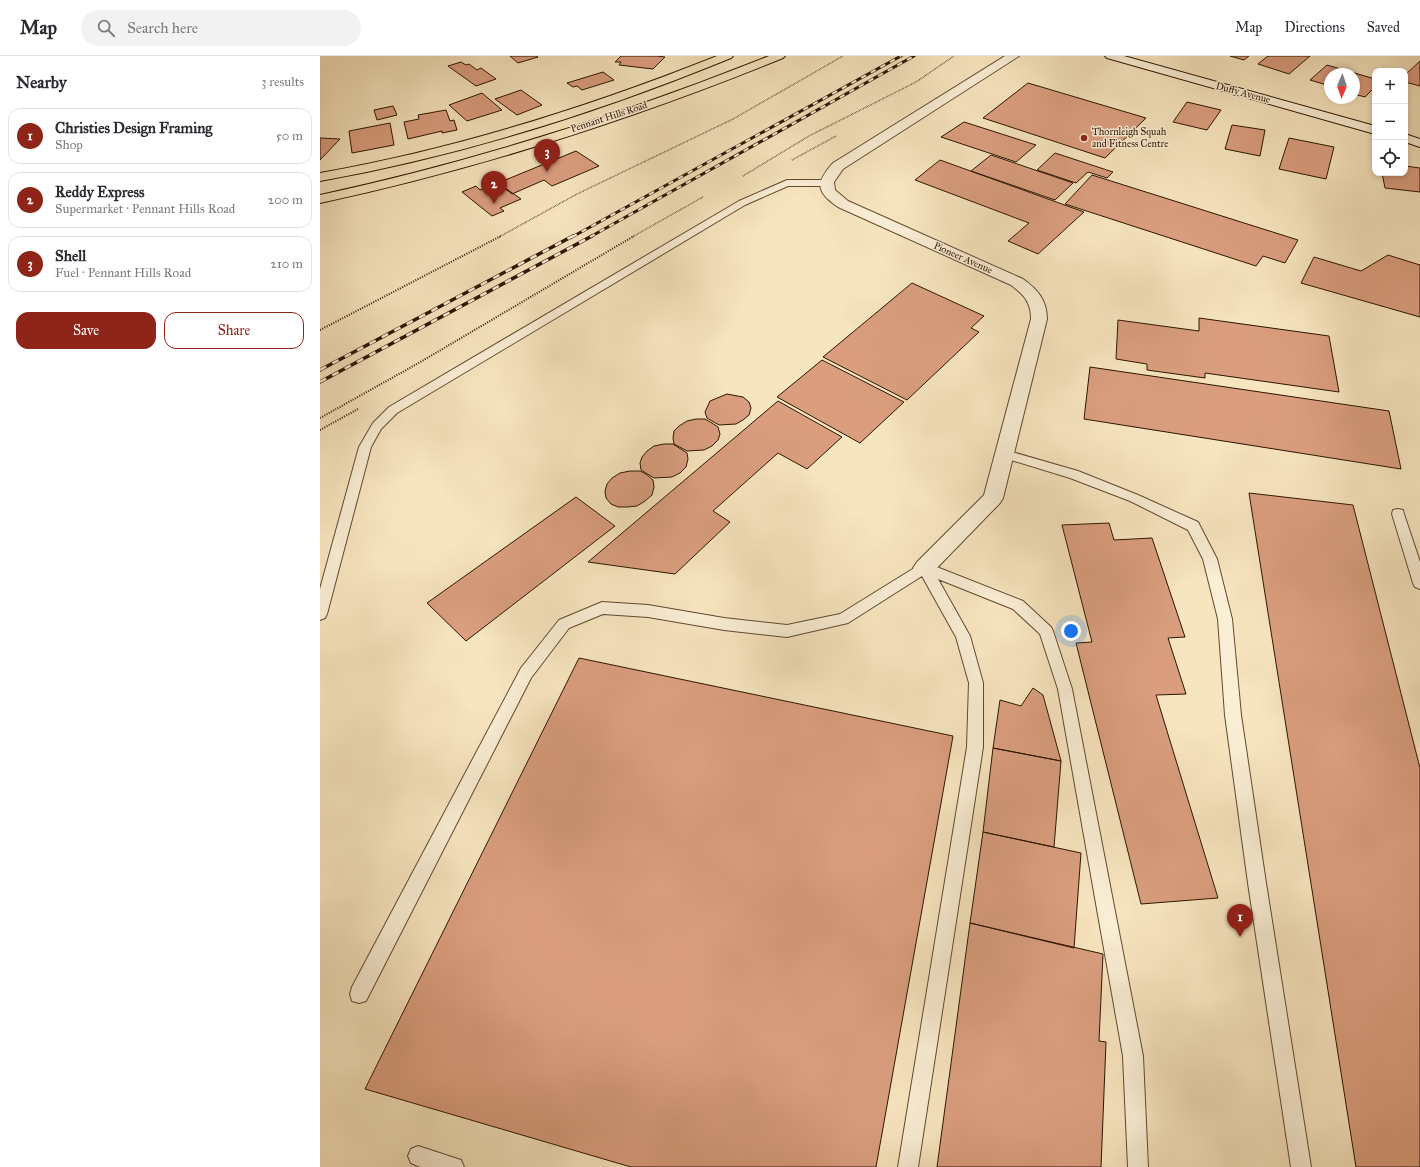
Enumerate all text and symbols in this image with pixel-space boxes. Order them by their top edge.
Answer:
search box [81,10,361,46]
text: Map [20,16,57,39]
icon: search [95,17,117,39]
text: Search here [127,19,198,37]
text: Map [1235,19,1262,36]
text: Directions [1284,19,1345,36]
text: Saved [1367,19,1400,36]
north arrow [1324,68,1360,104]
map controls [1372,68,1408,176]
button: + [1372,68,1408,104]
text: Nearby [16,72,67,93]
text: 3 results [261,74,304,90]
street label: Duffy Avenue [1214,80,1272,106]
street label: Pennant Hills Road [569,99,649,135]
button: − [1372,104,1408,140]
text: Christies Design Framing [55,119,212,137]
place label: Thornleigh Squah and Fitness Centre [1092,126,1168,150]
text: 1 [27,128,33,144]
text: 50 m [276,128,303,144]
marker: Thornleigh Squah and Fitness Centre [1079,133,1089,143]
text: Shop [55,137,83,153]
pin: 3 [534,139,560,172]
button: locate [1372,140,1408,176]
pin: 2 [481,171,507,204]
text: Reddy Express [55,183,145,201]
text: 2 [27,192,33,208]
text: 200 m [268,192,303,208]
text: Supermarket · Pennant Hills Road [55,201,235,217]
street label: Pioneer Avenue [932,240,994,276]
text: Shell [55,247,86,265]
text: 3 [27,256,33,272]
text: 210 m [270,256,303,272]
text: Fuel · Pennant Hills Road [55,265,191,281]
button: Save [16,312,156,349]
button: Share [164,312,304,349]
your location [1061,621,1081,641]
pin: 1 [1227,904,1253,937]

